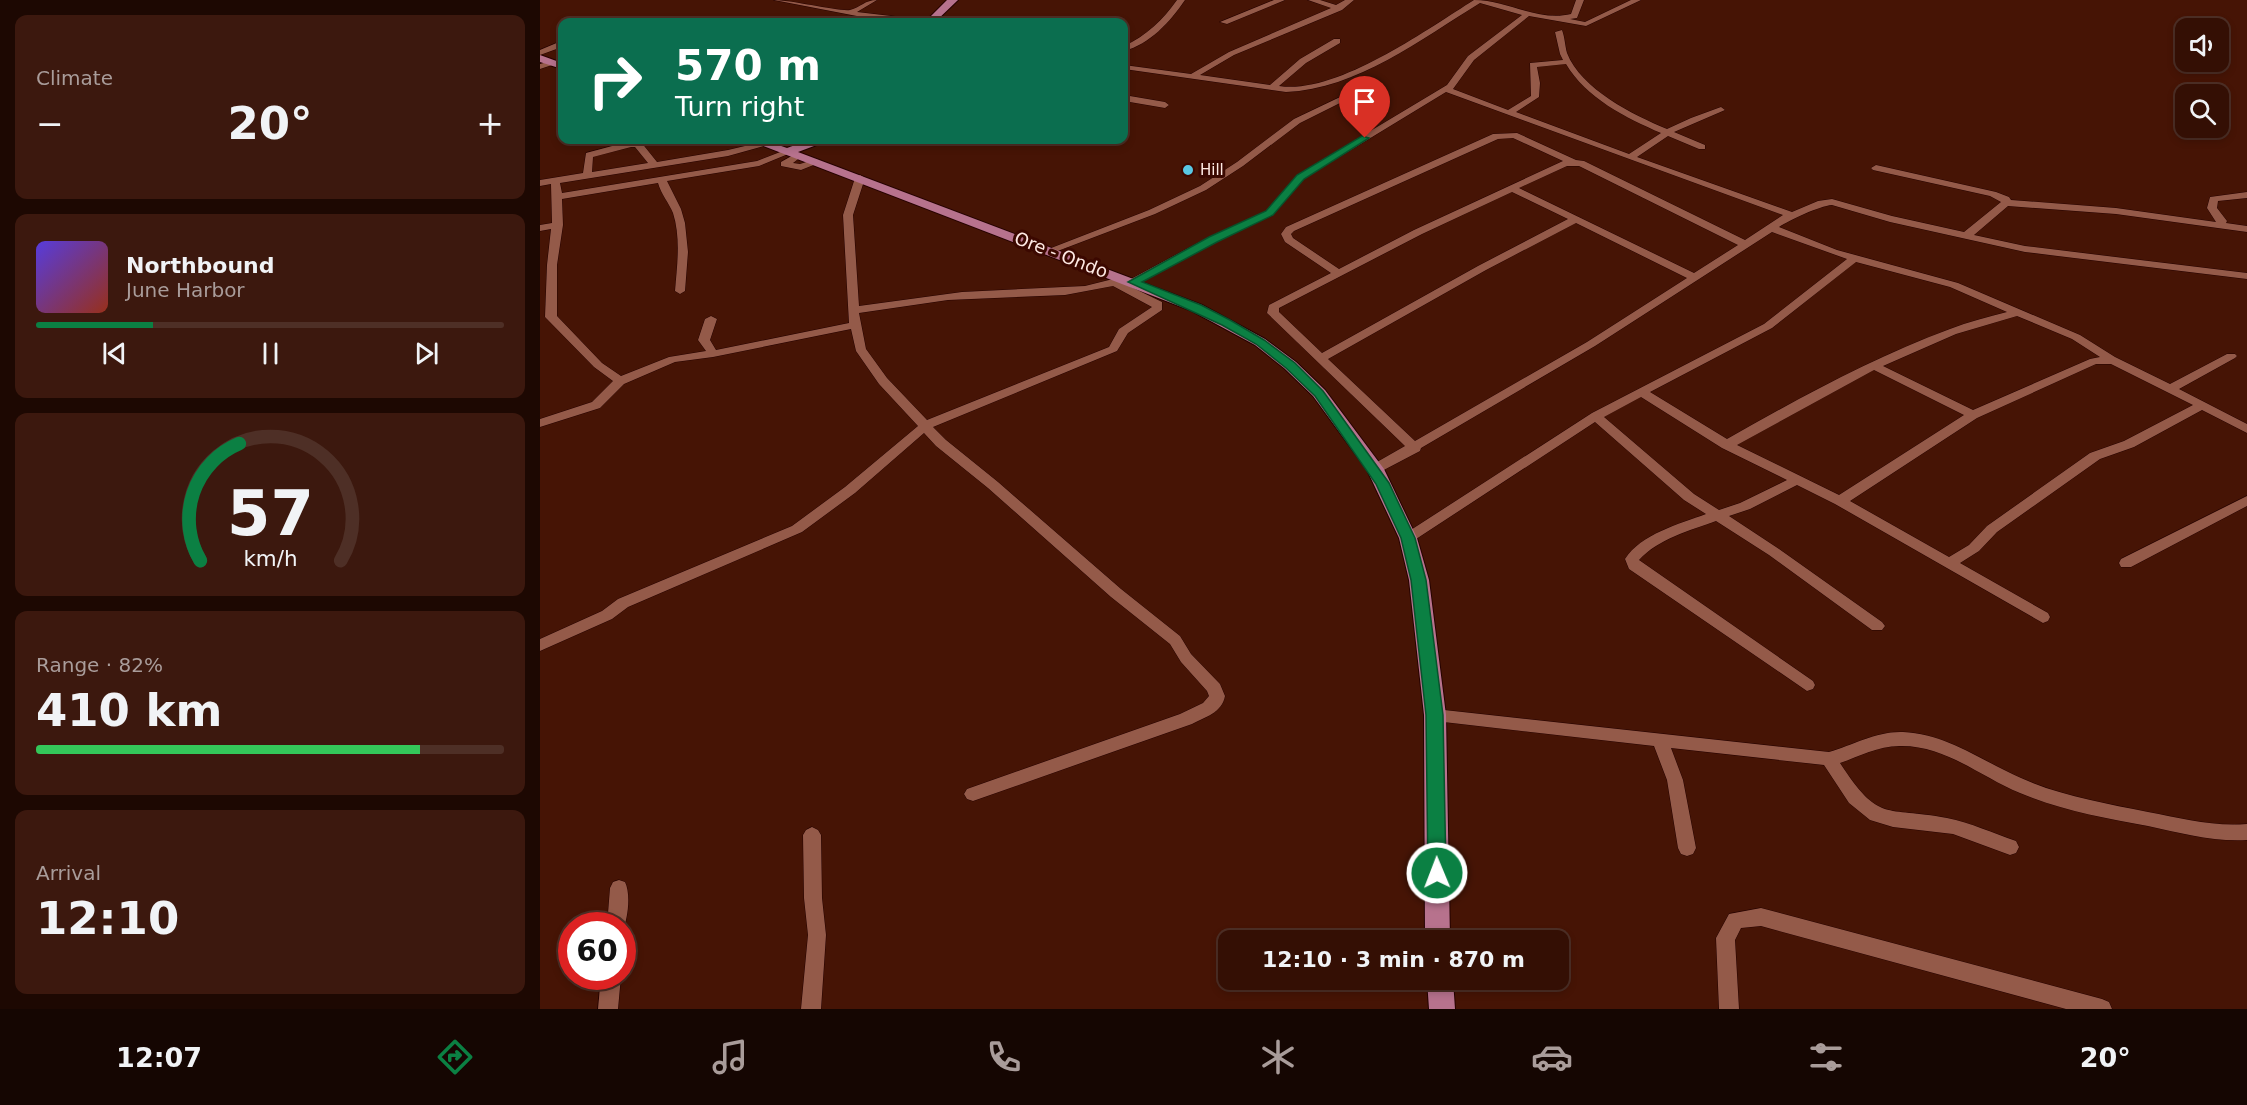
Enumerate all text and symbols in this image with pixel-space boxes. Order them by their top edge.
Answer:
map controls [2175,18,2229,138]
button: sound [2175,18,2229,72]
text: 570 m [675,41,821,90]
icon: right [576,42,654,120]
text: Climate [36,66,113,90]
pin [1339,76,1390,138]
button: search [2175,84,2229,138]
icon: arrive [1348,85,1381,118]
text: Turn right [675,91,804,122]
text: 20° [227,97,313,150]
text: − [36,104,64,143]
text: + [476,104,504,143]
place label: Hill [1200,161,1224,179]
marker: Hill [1181,163,1195,177]
street label: Ore - Ondo [1012,227,1111,282]
text: Northbound [126,253,275,278]
text: June Harbor [126,278,245,302]
icon: previous [98,337,131,370]
icon: pause [254,337,287,370]
icon: next [410,337,443,370]
text: 57 [227,478,313,551]
text: km/h [243,547,297,572]
text: Range · 82% [36,653,163,677]
text: 410 km [36,684,222,737]
position arrow [1405,841,1469,905]
text: Arrival [36,861,101,885]
text: 12:10 [36,892,179,945]
speed limit sign: 60 [558,912,636,990]
text: 12:10 · 3 min · 870 m [1262,947,1525,972]
icon: directions [434,1036,476,1078]
icon: music [709,1036,751,1078]
icon: phone [983,1036,1025,1078]
icon: climate [1257,1036,1299,1078]
icon: car [1531,1036,1573,1078]
icon: filters [1805,1036,1847,1078]
text: 12:07 [116,1042,202,1073]
text: 20° [2080,1042,2131,1073]

